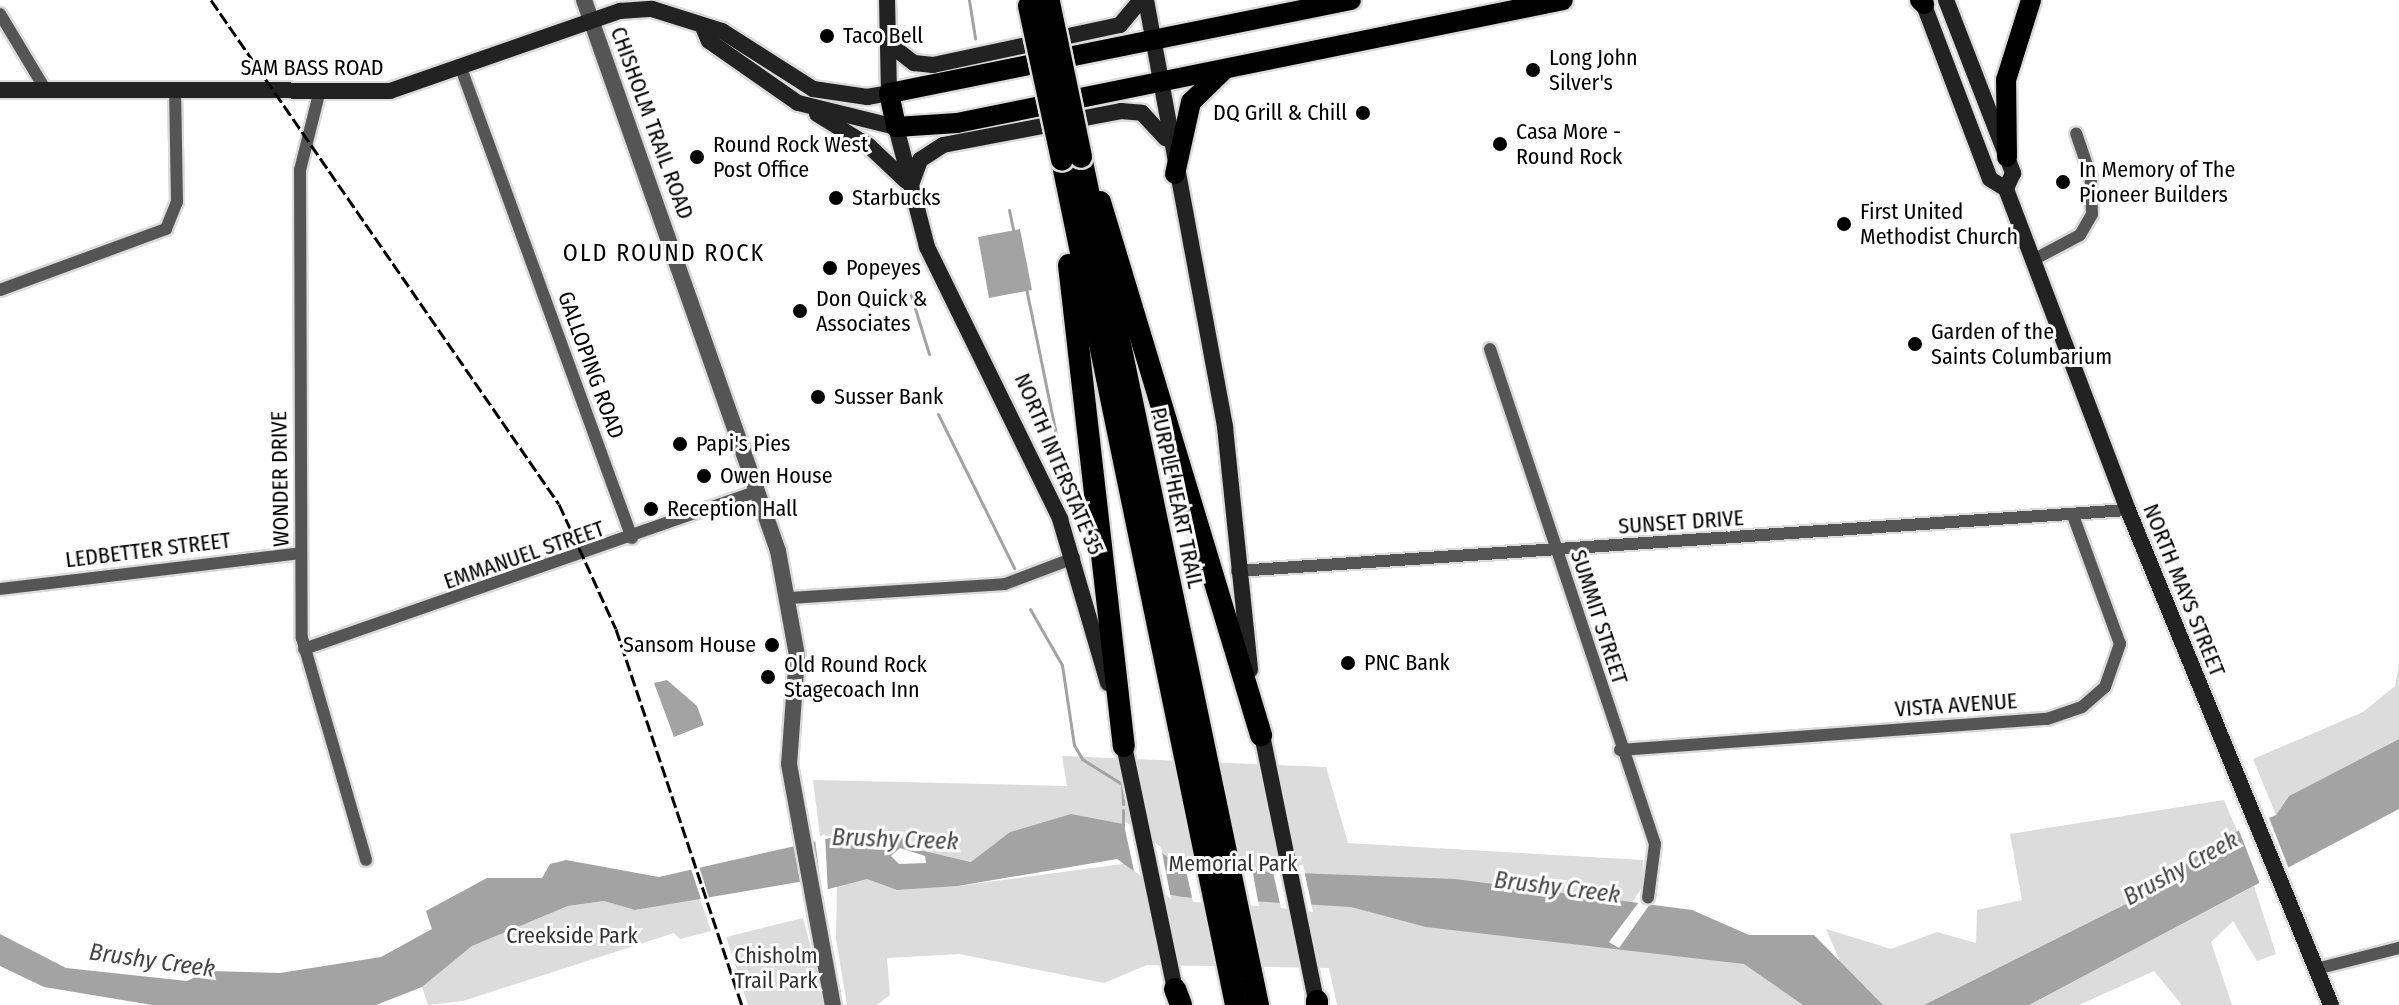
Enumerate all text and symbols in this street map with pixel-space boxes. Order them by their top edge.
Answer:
street label: CHISHOLM TRAIL ROAD [605,23,699,223]
place label: Taco Bell [843,23,923,49]
marker: Taco Bell [818,27,836,45]
place label: Long John Silver's [1549,44,1638,96]
street label: SAM BASS ROAD [240,55,384,81]
marker: Long John Silver's [1524,61,1542,79]
place label: DQ Grill & Chill [1213,100,1347,126]
marker: DQ Grill & Chill [1354,104,1372,122]
place label: Casa More - Round Rock [1516,118,1622,170]
place label: Round Rock West Post Office [713,131,868,182]
marker: Casa More - Round Rock [1491,135,1509,153]
marker: Round Rock West Post Office [688,148,706,166]
place label: In Memory of The Pioneer Builders [2079,156,2235,208]
marker: In Memory of The Pioneer Builders [2054,173,2072,191]
place label: Starbucks [852,185,941,211]
marker: Starbucks [827,189,845,207]
place label: First United Methodist Church [1860,198,2018,250]
marker: First United Methodist Church [1835,215,1853,233]
district label: OLD ROUND ROCK [563,240,765,268]
place label: Popeyes [846,255,921,281]
marker: Popeyes [821,259,839,277]
place label: Don Quick & Associates [816,285,927,336]
street label: GALLOPING ROAD [552,288,630,442]
marker: Don Quick & Associates [791,302,809,320]
place label: Garden of the Saints Columbarium [1931,318,2112,370]
marker: Garden of the Saints Columbarium [1906,335,1924,353]
street label: NORTH INTERSTATE 35 [1009,369,1109,559]
place label: Susser Bank [834,384,943,410]
marker: Susser Bank [809,388,827,406]
street label: PURPLE HEART TRAIL [1145,405,1209,591]
street label: WONDER DRIVE [266,411,294,547]
place label: Papi's Pies [696,431,790,457]
marker: Papi's Pies [671,435,689,453]
place label: Owen House [720,463,833,489]
marker: Owen House [695,467,713,485]
place label: Reception Hall [667,496,798,522]
marker: Reception Hall [642,500,660,518]
street label: NORTH MAYS STREET [2137,500,2231,680]
street label: SUNSET DRIVE [1617,504,1745,540]
street label: EMMANUEL STREET [440,515,608,595]
street label: LEDBETTER STREET [64,527,232,573]
street label: SUMMIT STREET [1565,547,1633,687]
place label: Sansom House [623,632,756,658]
marker: Sansom House [763,636,781,654]
place label: PNC Bank [1364,650,1450,676]
place label: Old Round Rock Stagecoach Inn [784,651,927,702]
marker: PNC Bank [1339,654,1357,672]
marker: Old Round Rock Stagecoach Inn [759,668,777,686]
street label: VISTA AVENUE [1894,688,2018,722]
water label: Brushy Creek [831,823,959,857]
water label: Brushy Creek [2119,826,2243,912]
park label: Memorial Park [1169,851,1297,877]
water label: Brushy Creek [1492,866,1622,910]
park label: Creekside Park [506,923,638,949]
water label: Brushy Creek [87,938,217,984]
park label: Chisholm Trail Park [734,942,818,994]

